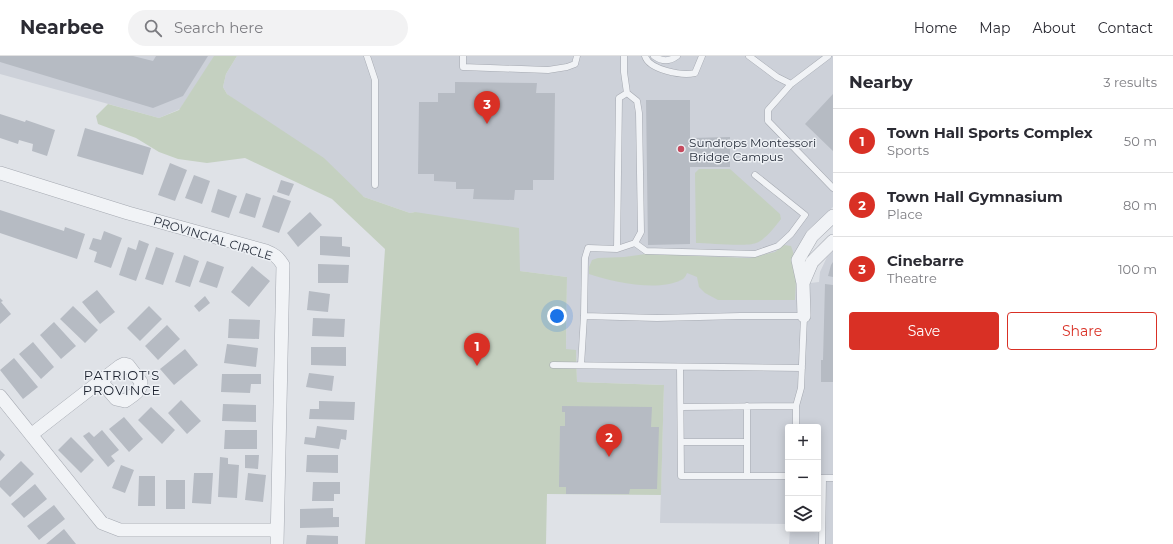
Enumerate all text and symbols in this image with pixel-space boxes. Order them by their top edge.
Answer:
search box [128,10,408,46]
text: Nearbee [20,16,104,39]
icon: search [142,17,164,39]
text: Search here [174,18,263,37]
text: Home [914,19,957,37]
text: Map [979,19,1010,37]
text: About [1032,19,1076,37]
text: Contact [1098,19,1153,37]
text: Nearby [849,72,913,92]
text: 3 results [1103,74,1157,90]
pin: 3 [474,91,500,124]
text: Town Hall Sports Complex [887,123,1093,142]
text: 1 [859,133,865,149]
text: 50 m [1124,133,1157,149]
place label: Sundrops Montessori Bridge Campus [689,135,816,164]
text: Sports [887,142,929,158]
marker: Sundrops Montessori Bridge Campus [676,144,686,154]
text: Town Hall Gymnasium [887,187,1063,206]
text: 2 [858,197,866,213]
text: 80 m [1123,197,1157,213]
text: Place [887,206,923,222]
street label: PROVINCIAL CIRCLE [152,213,274,263]
text: Cinebarre [887,251,964,270]
text: 3 [858,261,866,277]
text: 100 m [1118,261,1157,277]
text: Theatre [887,270,937,286]
your location [547,306,567,326]
button: Save [849,312,999,350]
button: Share [1007,312,1157,350]
pin: 1 [464,333,490,366]
district label: PATRIOT'S PROVINCE [83,367,161,398]
pin: 2 [596,424,622,457]
map controls [785,424,821,532]
button: + [785,424,821,460]
button: − [785,460,821,496]
button: layers [785,496,821,532]

